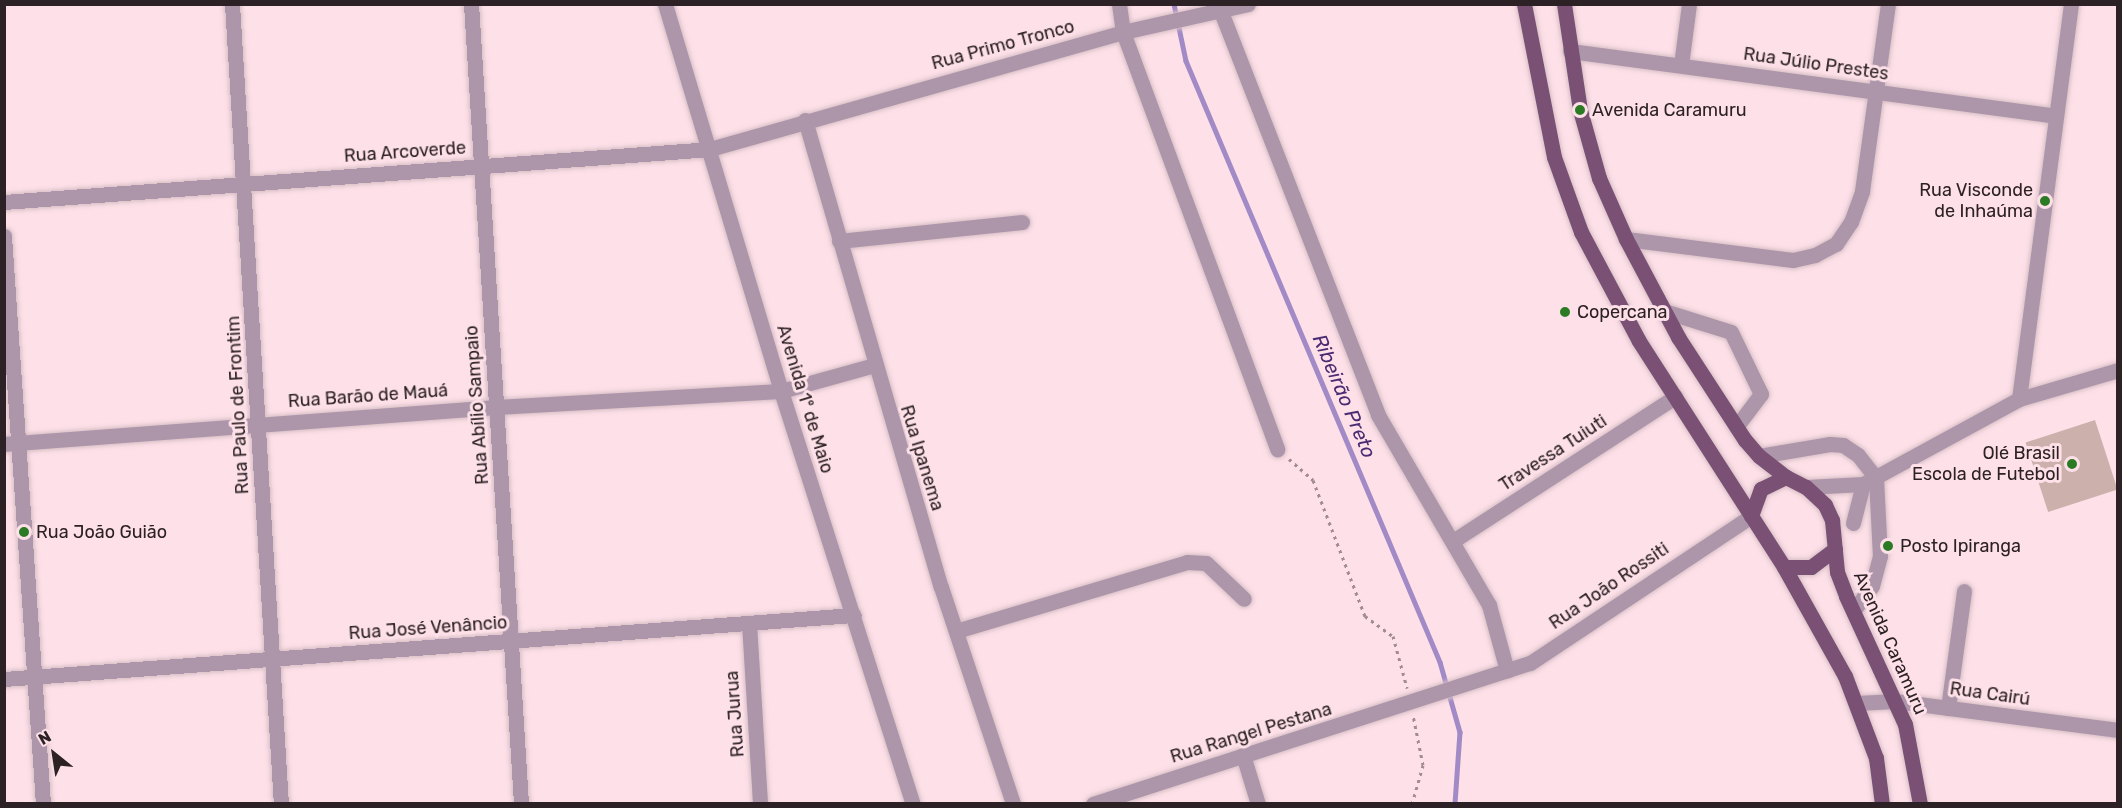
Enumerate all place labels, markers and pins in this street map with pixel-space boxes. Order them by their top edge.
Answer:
place label: Avenida Caramuru [1592,99,1747,121]
marker: Avenida Caramuru [1573,103,1587,117]
place label: Rua Visconde de Inhaúma [1919,180,2033,222]
marker: Rua Visconde de Inhaúma [2038,194,2052,208]
place label: Copercana [1577,301,1668,323]
marker: Copercana [1558,305,1572,319]
place label: Olé Brasil Escola de Futebol [1912,443,2060,486]
marker: Olé Brasil Escola de Futebol [2065,457,2079,471]
place label: Rua João Guião [36,521,167,543]
marker: Rua João Guião [17,525,31,539]
place label: Posto Ipiranga [1900,535,2021,557]
marker: Posto Ipiranga [1881,539,1895,553]

